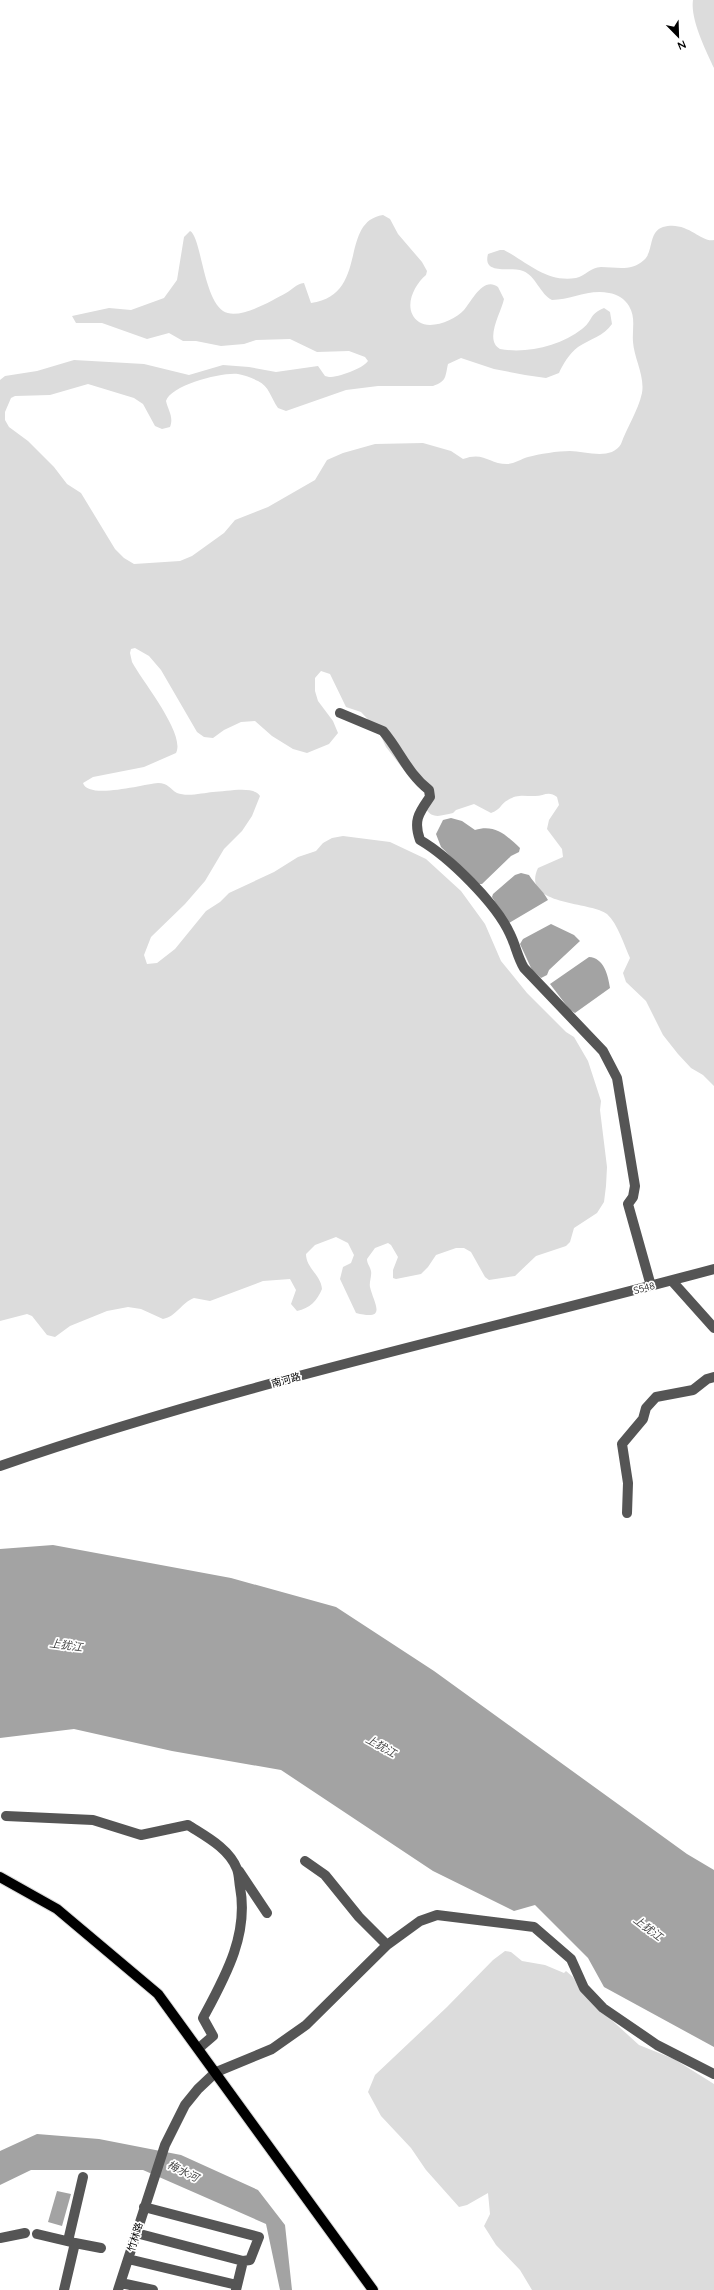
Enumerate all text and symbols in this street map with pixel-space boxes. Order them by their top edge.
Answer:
north arrow [658,16,698,56]
text: N [675,37,688,53]
street label: S548 [632,1279,656,1297]
street label: 南河路 [270,1370,302,1390]
water label: 上犹江 [49,1636,84,1654]
water label: 上犹江 [363,1732,400,1761]
water label: 上犹江 [631,1912,666,1944]
water label: 梅水河 [165,2157,203,2185]
street label: 竹林路 [124,2221,146,2253]

